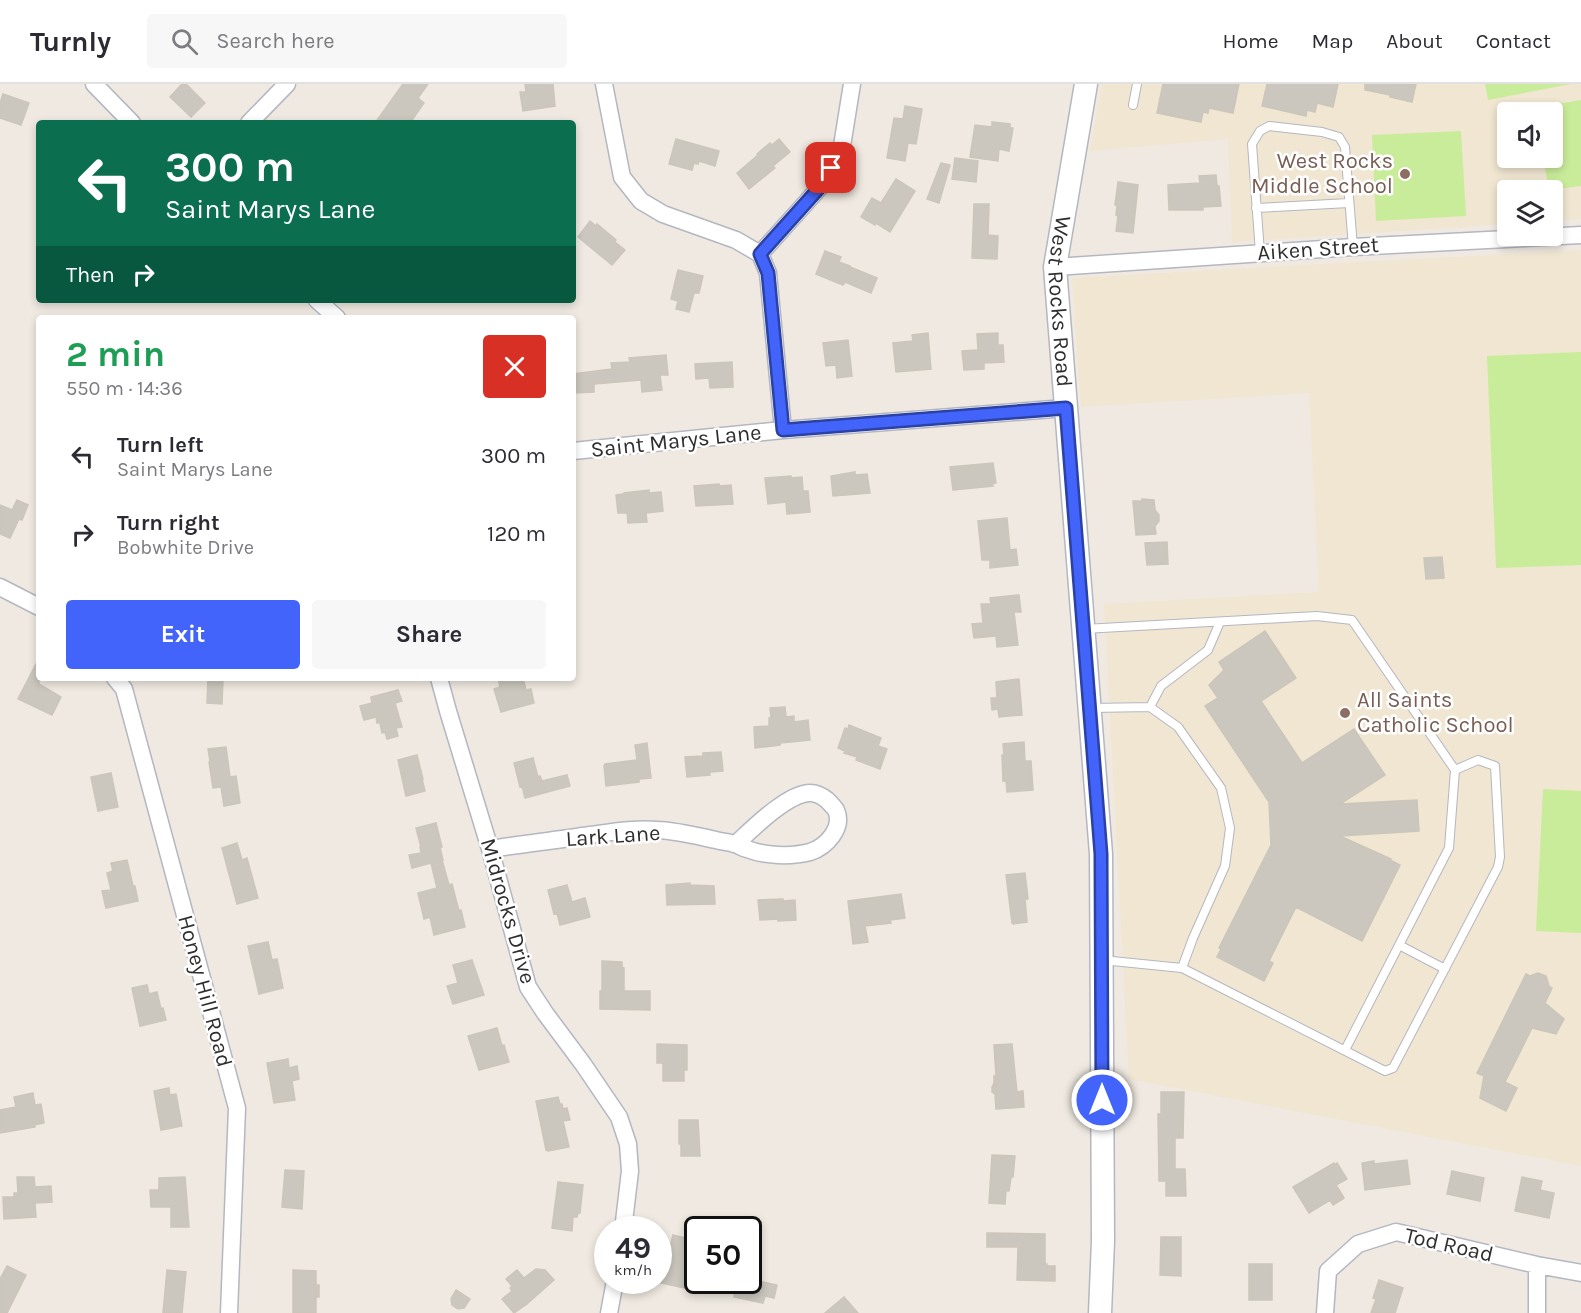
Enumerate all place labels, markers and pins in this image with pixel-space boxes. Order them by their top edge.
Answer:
pin [805,142,856,193]
place label: West Rocks Middle School [1251,148,1393,199]
marker: West Rocks Middle School [1398,167,1412,181]
place label: All Saints Catholic School [1357,687,1514,738]
marker: All Saints Catholic School [1338,706,1352,720]

